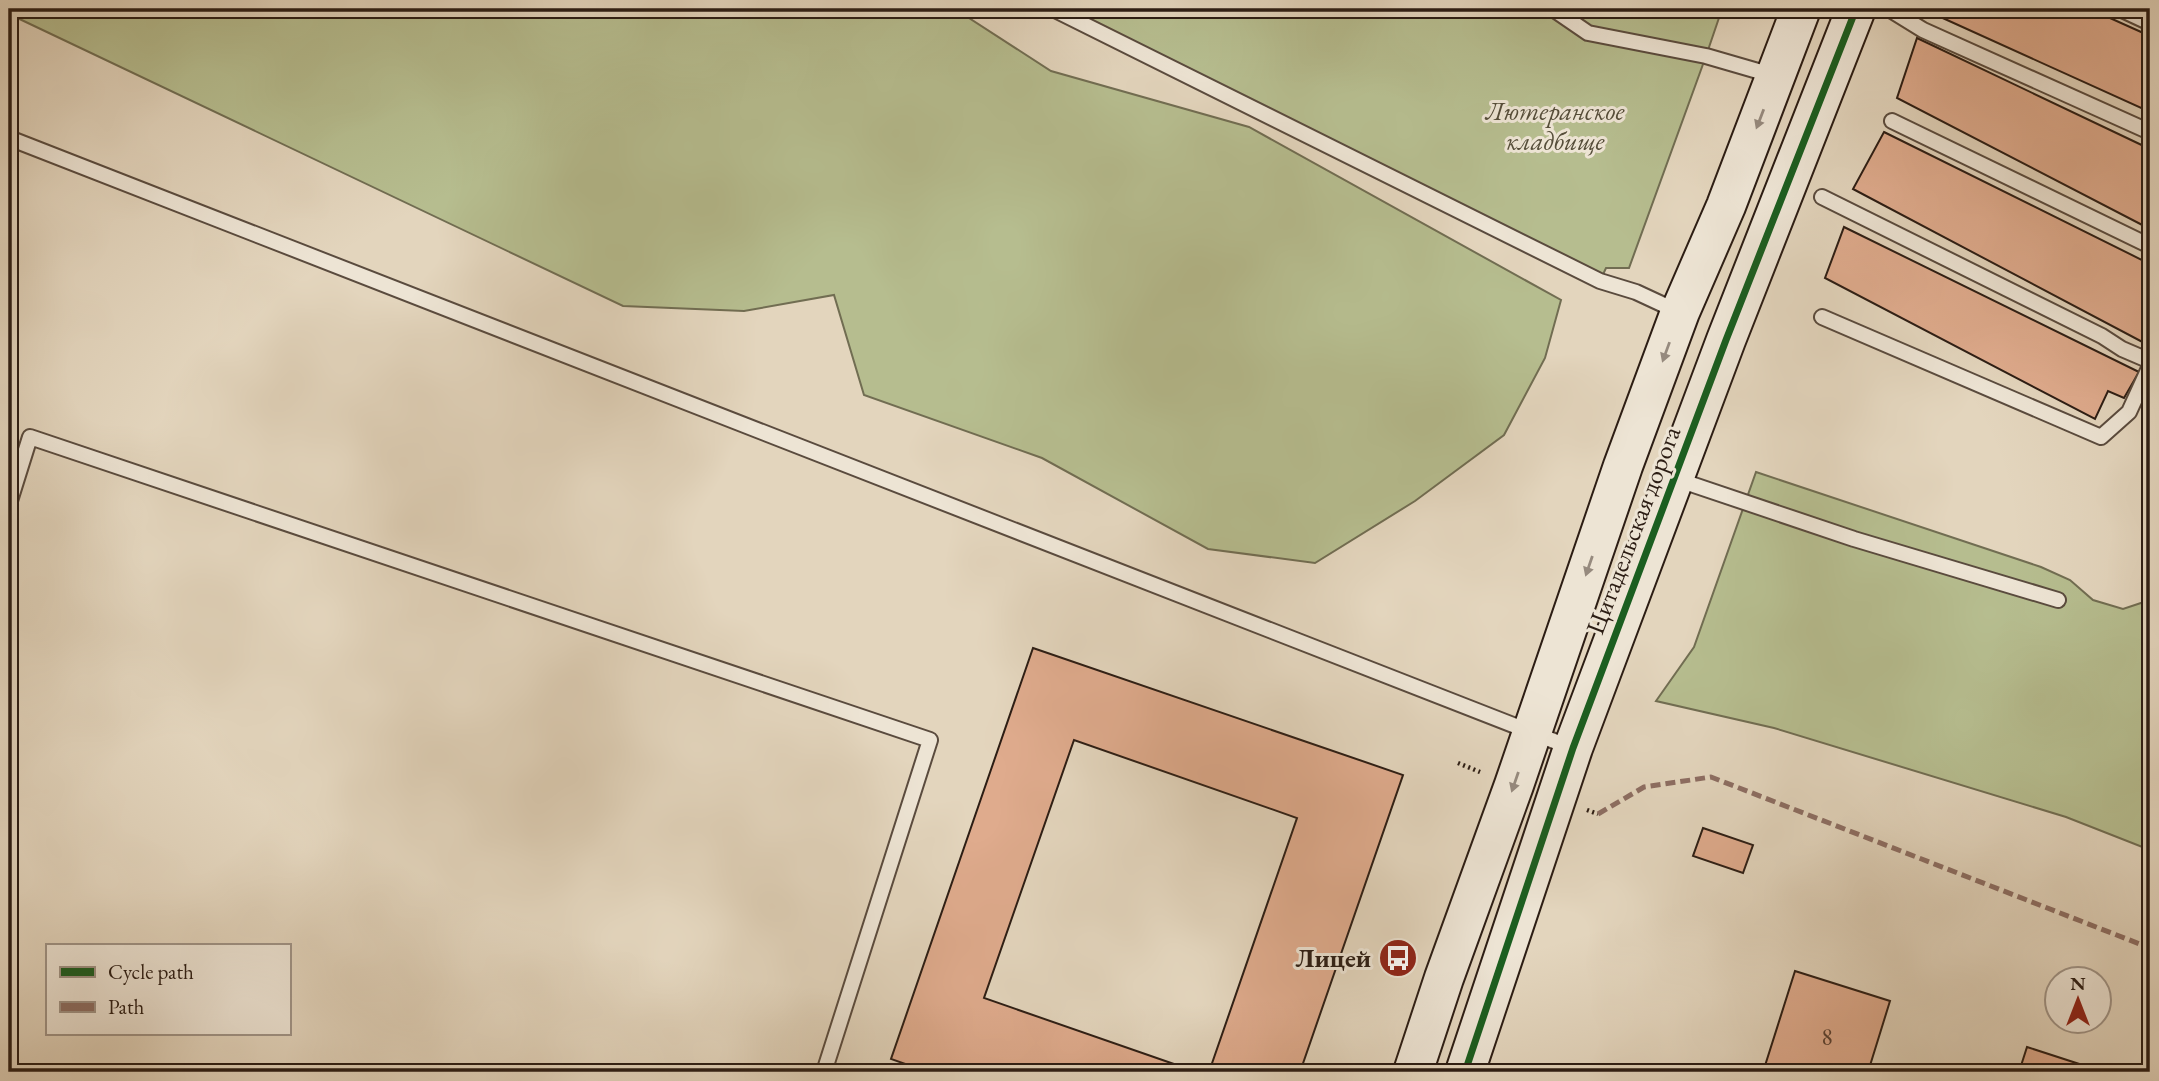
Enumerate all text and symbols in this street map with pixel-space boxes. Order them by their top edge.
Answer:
park label: Лютеранское кладбище [1484,94,1625,158]
one-way arrow [1754,108,1765,129]
one-way arrow [1660,342,1671,363]
street label: Цитадельская дорога [1578,421,1689,639]
one-way arrow [1583,556,1594,577]
one-way arrow [1509,771,1520,792]
bus stop icon: Лицей [1377,937,1419,979]
place label: Лицей [1295,941,1371,975]
legend [46,944,290,1036]
text: Cycle path [108,958,194,985]
north arrow [2044,965,2114,1036]
text: N [2070,971,2086,996]
text: Path [108,993,145,1020]
house number: 8 [1821,1022,1833,1052]

